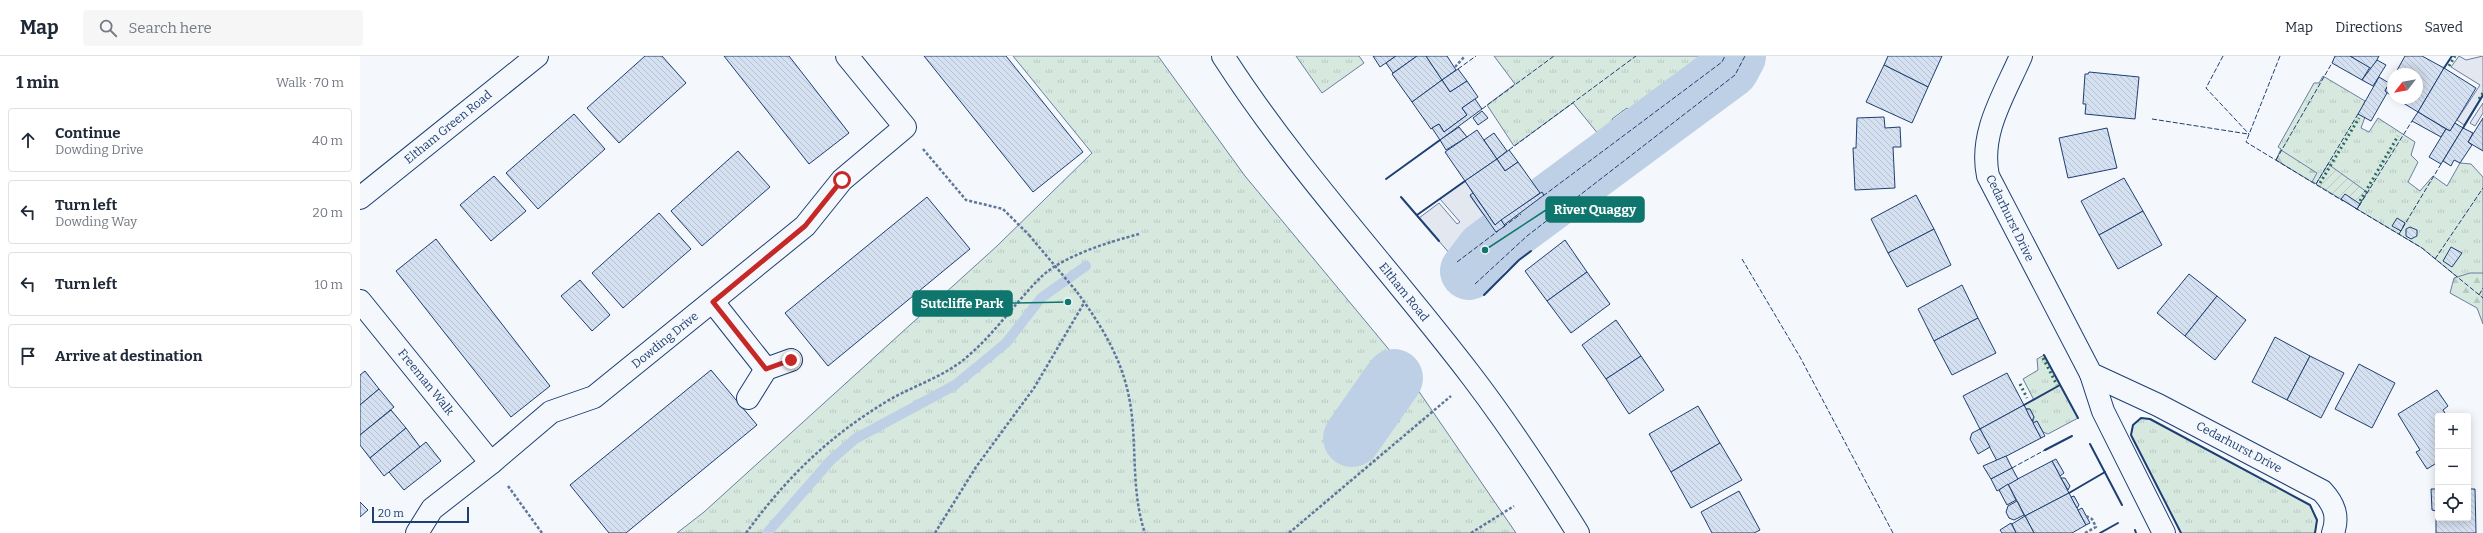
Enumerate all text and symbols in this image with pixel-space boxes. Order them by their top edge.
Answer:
search box [83,10,363,46]
text: Map [20,16,59,39]
icon: search [97,17,119,39]
text: Search here [129,19,212,37]
text: Map [2285,19,2313,36]
text: Directions [2335,19,2403,36]
text: Saved [2425,19,2463,36]
north arrow [2387,68,2423,104]
text: 1 min [16,72,59,93]
text: Walk · 70 m [276,75,344,90]
street label: Eltham Green Road [402,88,494,166]
text: Continue [55,124,121,142]
icon: ahead [17,129,39,151]
text: 40 m [312,133,343,148]
text: Dowding Drive [55,142,143,157]
route start [833,171,851,189]
street label: Cedarhurst Drive [1983,172,2037,264]
text: Turn left [55,196,117,214]
callout: River Quaggy [1546,197,1644,222]
icon: left [17,201,39,223]
text: River Quaggy [1554,202,1637,217]
text: 20 m [313,205,343,220]
text: Dowding Way [55,214,137,229]
street label: Eltham Road [1376,260,1432,324]
icon: left [17,273,39,295]
text: Turn left [55,275,117,293]
text: 10 m [314,277,343,292]
callout: Sutcliffe Park [913,291,1012,316]
text: Sutcliffe Park [921,296,1004,311]
street label: Dowding Drive [629,309,701,371]
icon: arrive [17,345,39,367]
street label: Freeman Walk [395,346,457,418]
text: Arrive at destination [55,347,202,365]
route end [782,351,800,369]
map controls [2435,413,2471,521]
button: + [2435,413,2471,449]
street label: Cedarhurst Drive [2194,419,2284,475]
button: − [2435,449,2471,485]
button: locate [2435,485,2471,521]
scale bar [372,505,469,524]
text: 20 m [378,507,404,520]

